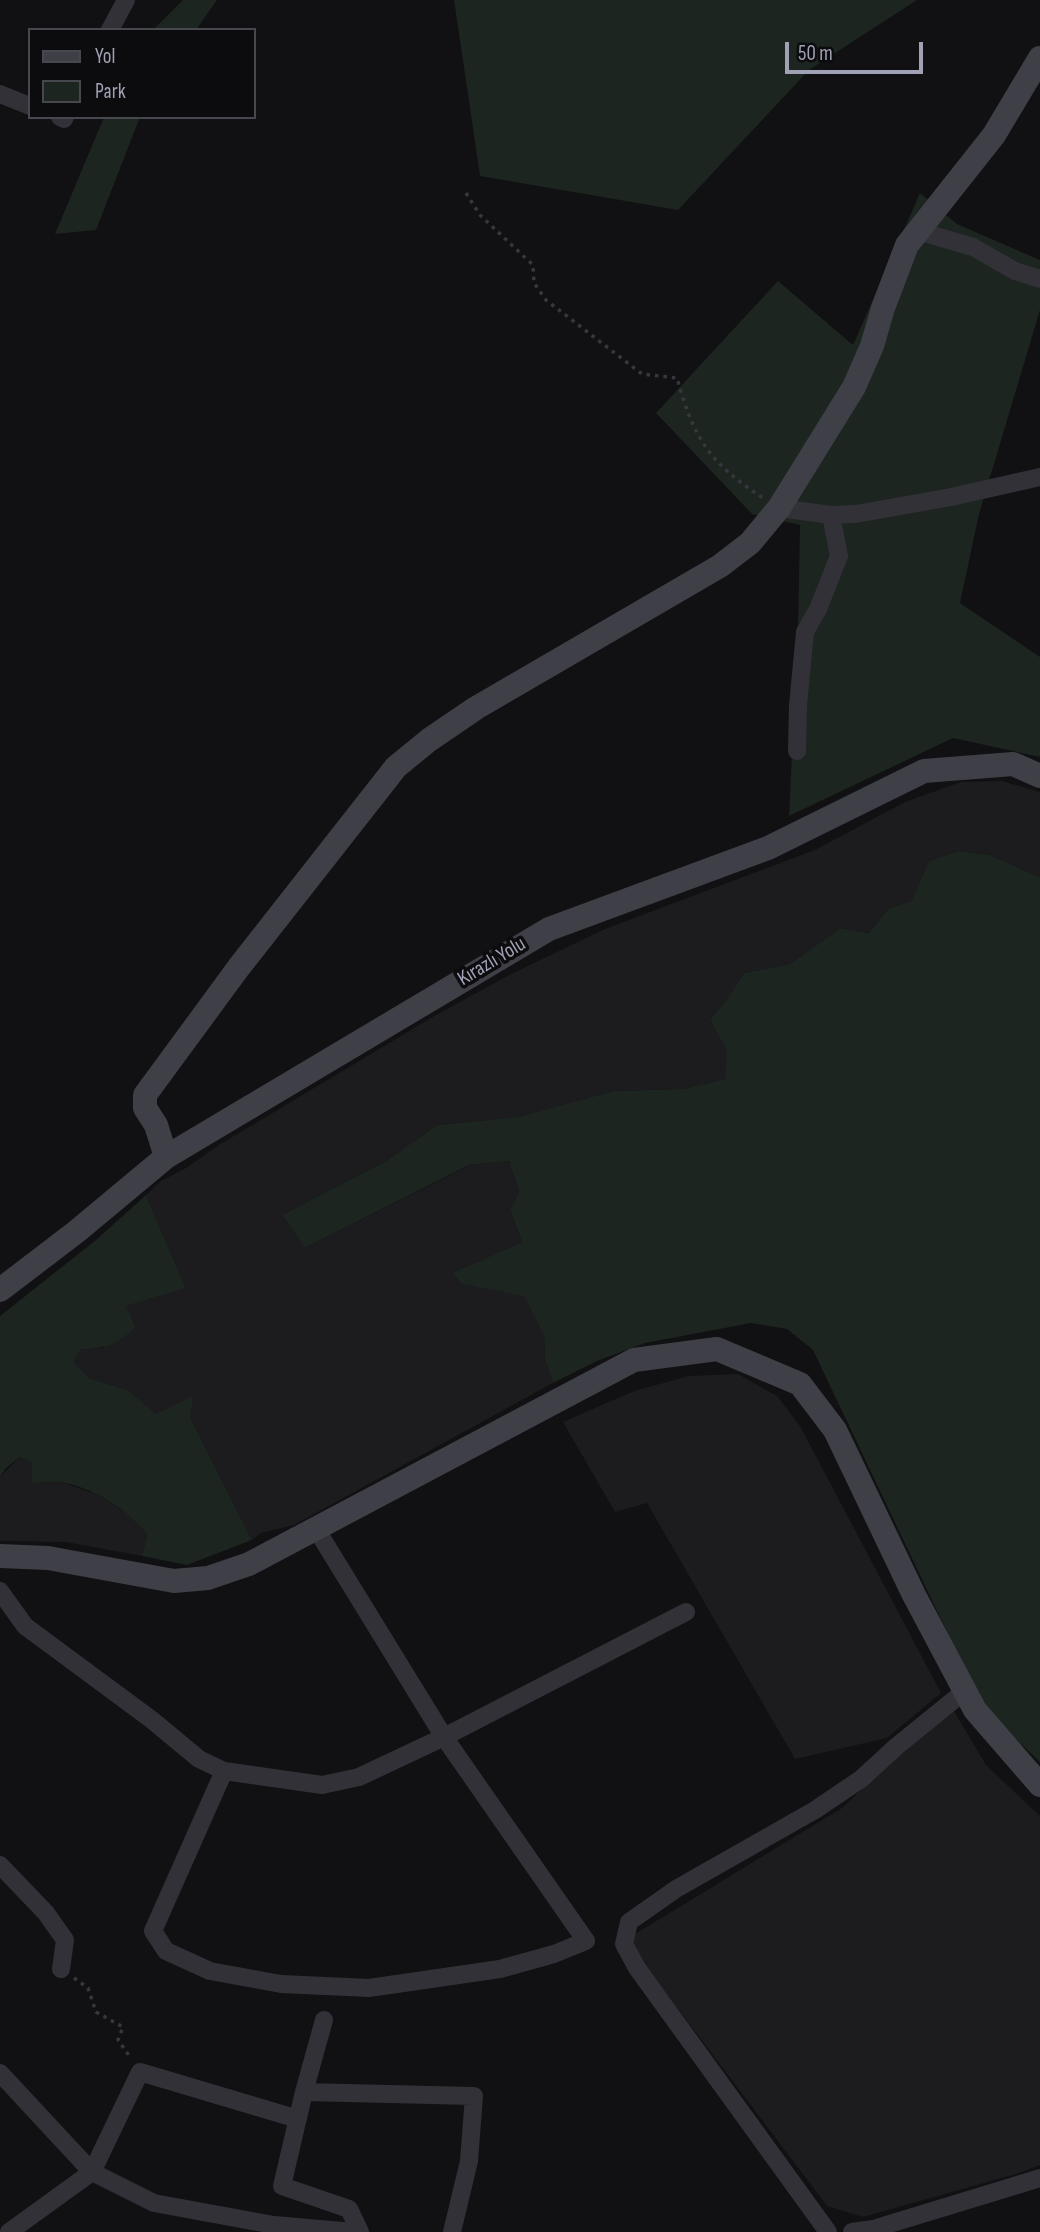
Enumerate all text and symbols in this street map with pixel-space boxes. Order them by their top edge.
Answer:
legend [28,28,256,119]
scale bar [788,28,926,72]
text: 50 m [798,41,833,66]
text: Yol [95,44,115,69]
text: Park [95,79,126,104]
street label: Kırazlı Yolu [453,932,531,992]

